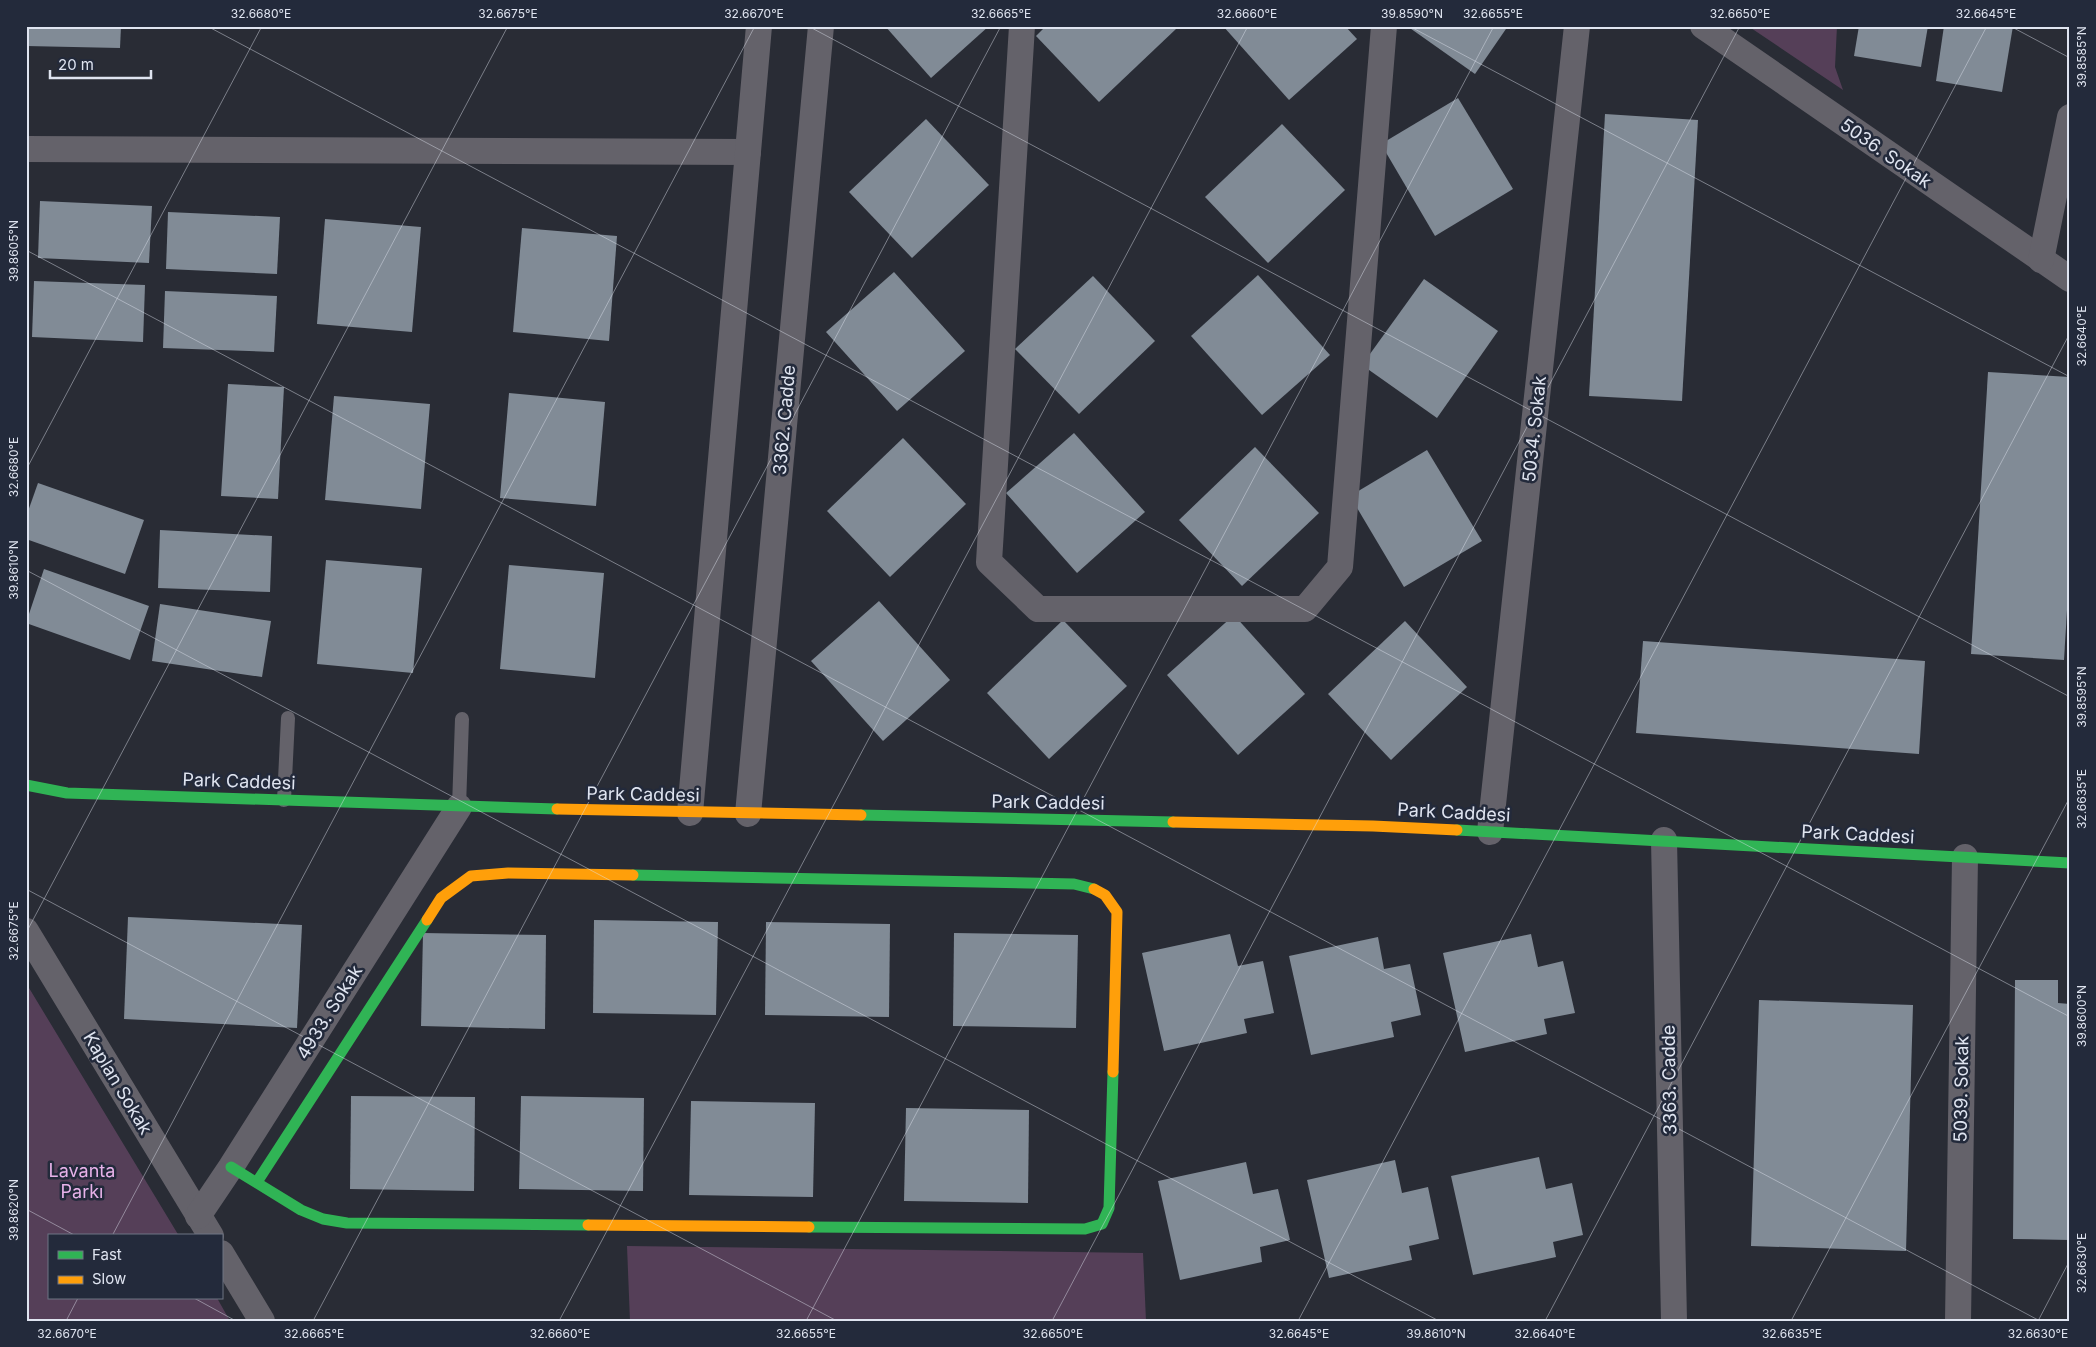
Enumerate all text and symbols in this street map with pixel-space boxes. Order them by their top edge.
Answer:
text: 32.6680°E [231,6,291,21]
text: 32.6675°E [478,6,538,21]
text: 32.6670°E [724,6,784,21]
text: 32.6665°E [971,6,1031,21]
text: 32.6660°E [1217,6,1277,21]
text: 39.8590°N [1381,6,1443,21]
text: 32.6655°E [1463,6,1523,21]
text: 32.6650°E [1710,6,1770,21]
text: 32.6645°E [1956,6,2016,21]
text: 39.8585°N [2074,26,2089,88]
scale bar [50,48,151,80]
text: 20 m [58,55,94,74]
street label: 5036. Sokak [1836,114,1936,192]
text: 39.8605°N [6,220,21,282]
text: 32.6640°E [2074,306,2089,366]
street label: 3362. Cadde [769,364,799,476]
street label: 5034. Sokak [1518,375,1550,483]
text: 32.6680°E [6,437,21,497]
text: 39.8610°N [6,540,21,600]
text: 39.8595°N [2074,666,2089,728]
street label: Park Caddesi [182,769,296,793]
text: 32.6635°E [2074,769,2089,829]
street label: Park Caddesi [586,783,700,805]
street label: Park Caddesi [991,791,1105,813]
street label: Park Caddesi [1397,799,1511,825]
street label: Park Caddesi [1801,821,1915,847]
text: 32.6675°E [6,901,21,961]
street label: 4933. Sokak [292,961,366,1063]
text: 39.8600°N [2074,985,2089,1047]
street label: 3363. Cadde [1658,1025,1680,1135]
street label: Kaplan Sokak [79,1028,157,1138]
street label: 5039. Sokak [1950,1035,1972,1142]
park label: Lavanta Parkı [49,1160,115,1202]
text: 39.8620°N [6,1179,21,1241]
text: 32.6630°E [2074,1233,2089,1293]
legend [48,1234,222,1300]
text: Fast [92,1245,122,1264]
text: Slow [92,1269,126,1288]
text: 32.6670°E [37,1326,97,1341]
text: 32.6665°E [284,1326,344,1341]
text: 32.6660°E [530,1326,590,1341]
text: 32.6655°E [776,1326,836,1341]
text: 32.6650°E [1023,1326,1083,1341]
text: 32.6645°E [1269,1326,1329,1341]
text: 39.8610°N [1406,1326,1466,1341]
text: 32.6640°E [1515,1326,1575,1341]
text: 32.6635°E [1762,1326,1822,1341]
text: 32.6630°E [2008,1326,2068,1341]

